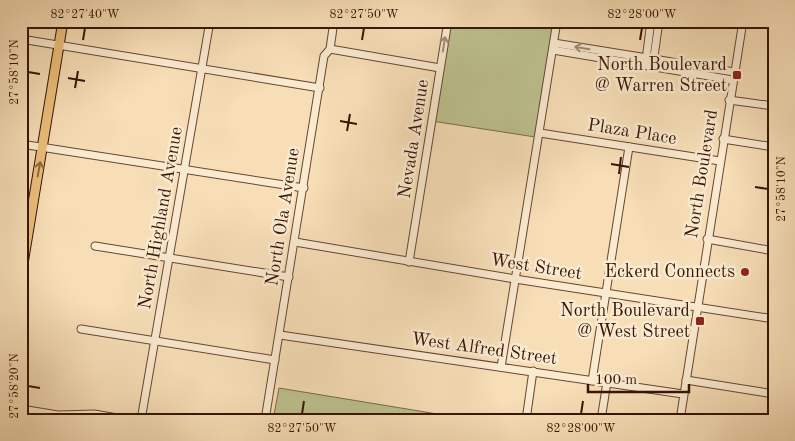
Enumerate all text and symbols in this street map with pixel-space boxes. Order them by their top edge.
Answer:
text: 82°27'50"W [329,8,399,21]
text: 82°27'40"W [50,9,120,21]
text: 82°28'00"W [607,9,677,21]
one-way arrow [439,37,449,53]
text: 27°58'10"N [8,39,21,105]
one-way arrow [574,42,590,52]
place label: North Boulevard @ Warren Street [595,56,727,95]
marker: North Boulevard @ Warren Street [731,69,743,81]
street label: Nevada Avenue [396,78,432,200]
street label: North Boulevard [683,108,721,240]
street label: Plaza Place [586,116,678,148]
street label: North Highland Avenue [136,125,186,311]
street label: North Ola Avenue [263,147,303,287]
text: 27°58'10"N [775,156,788,222]
one-way arrow [34,162,44,178]
street label: West Street [489,251,583,283]
place label: Eckerd Connects [605,263,735,281]
marker: Eckerd Connects [739,266,751,278]
place label: North Boulevard @ West Street [560,302,690,341]
marker: North Boulevard @ West Street [694,315,706,327]
street label: West Alfred Street [410,330,558,368]
text: 27°58'20"N [8,353,21,419]
scale bar [588,361,689,393]
text: 100 m [595,373,637,388]
text: 82°27'50"W [267,422,337,435]
text: 82°28'00"W [546,423,616,435]

